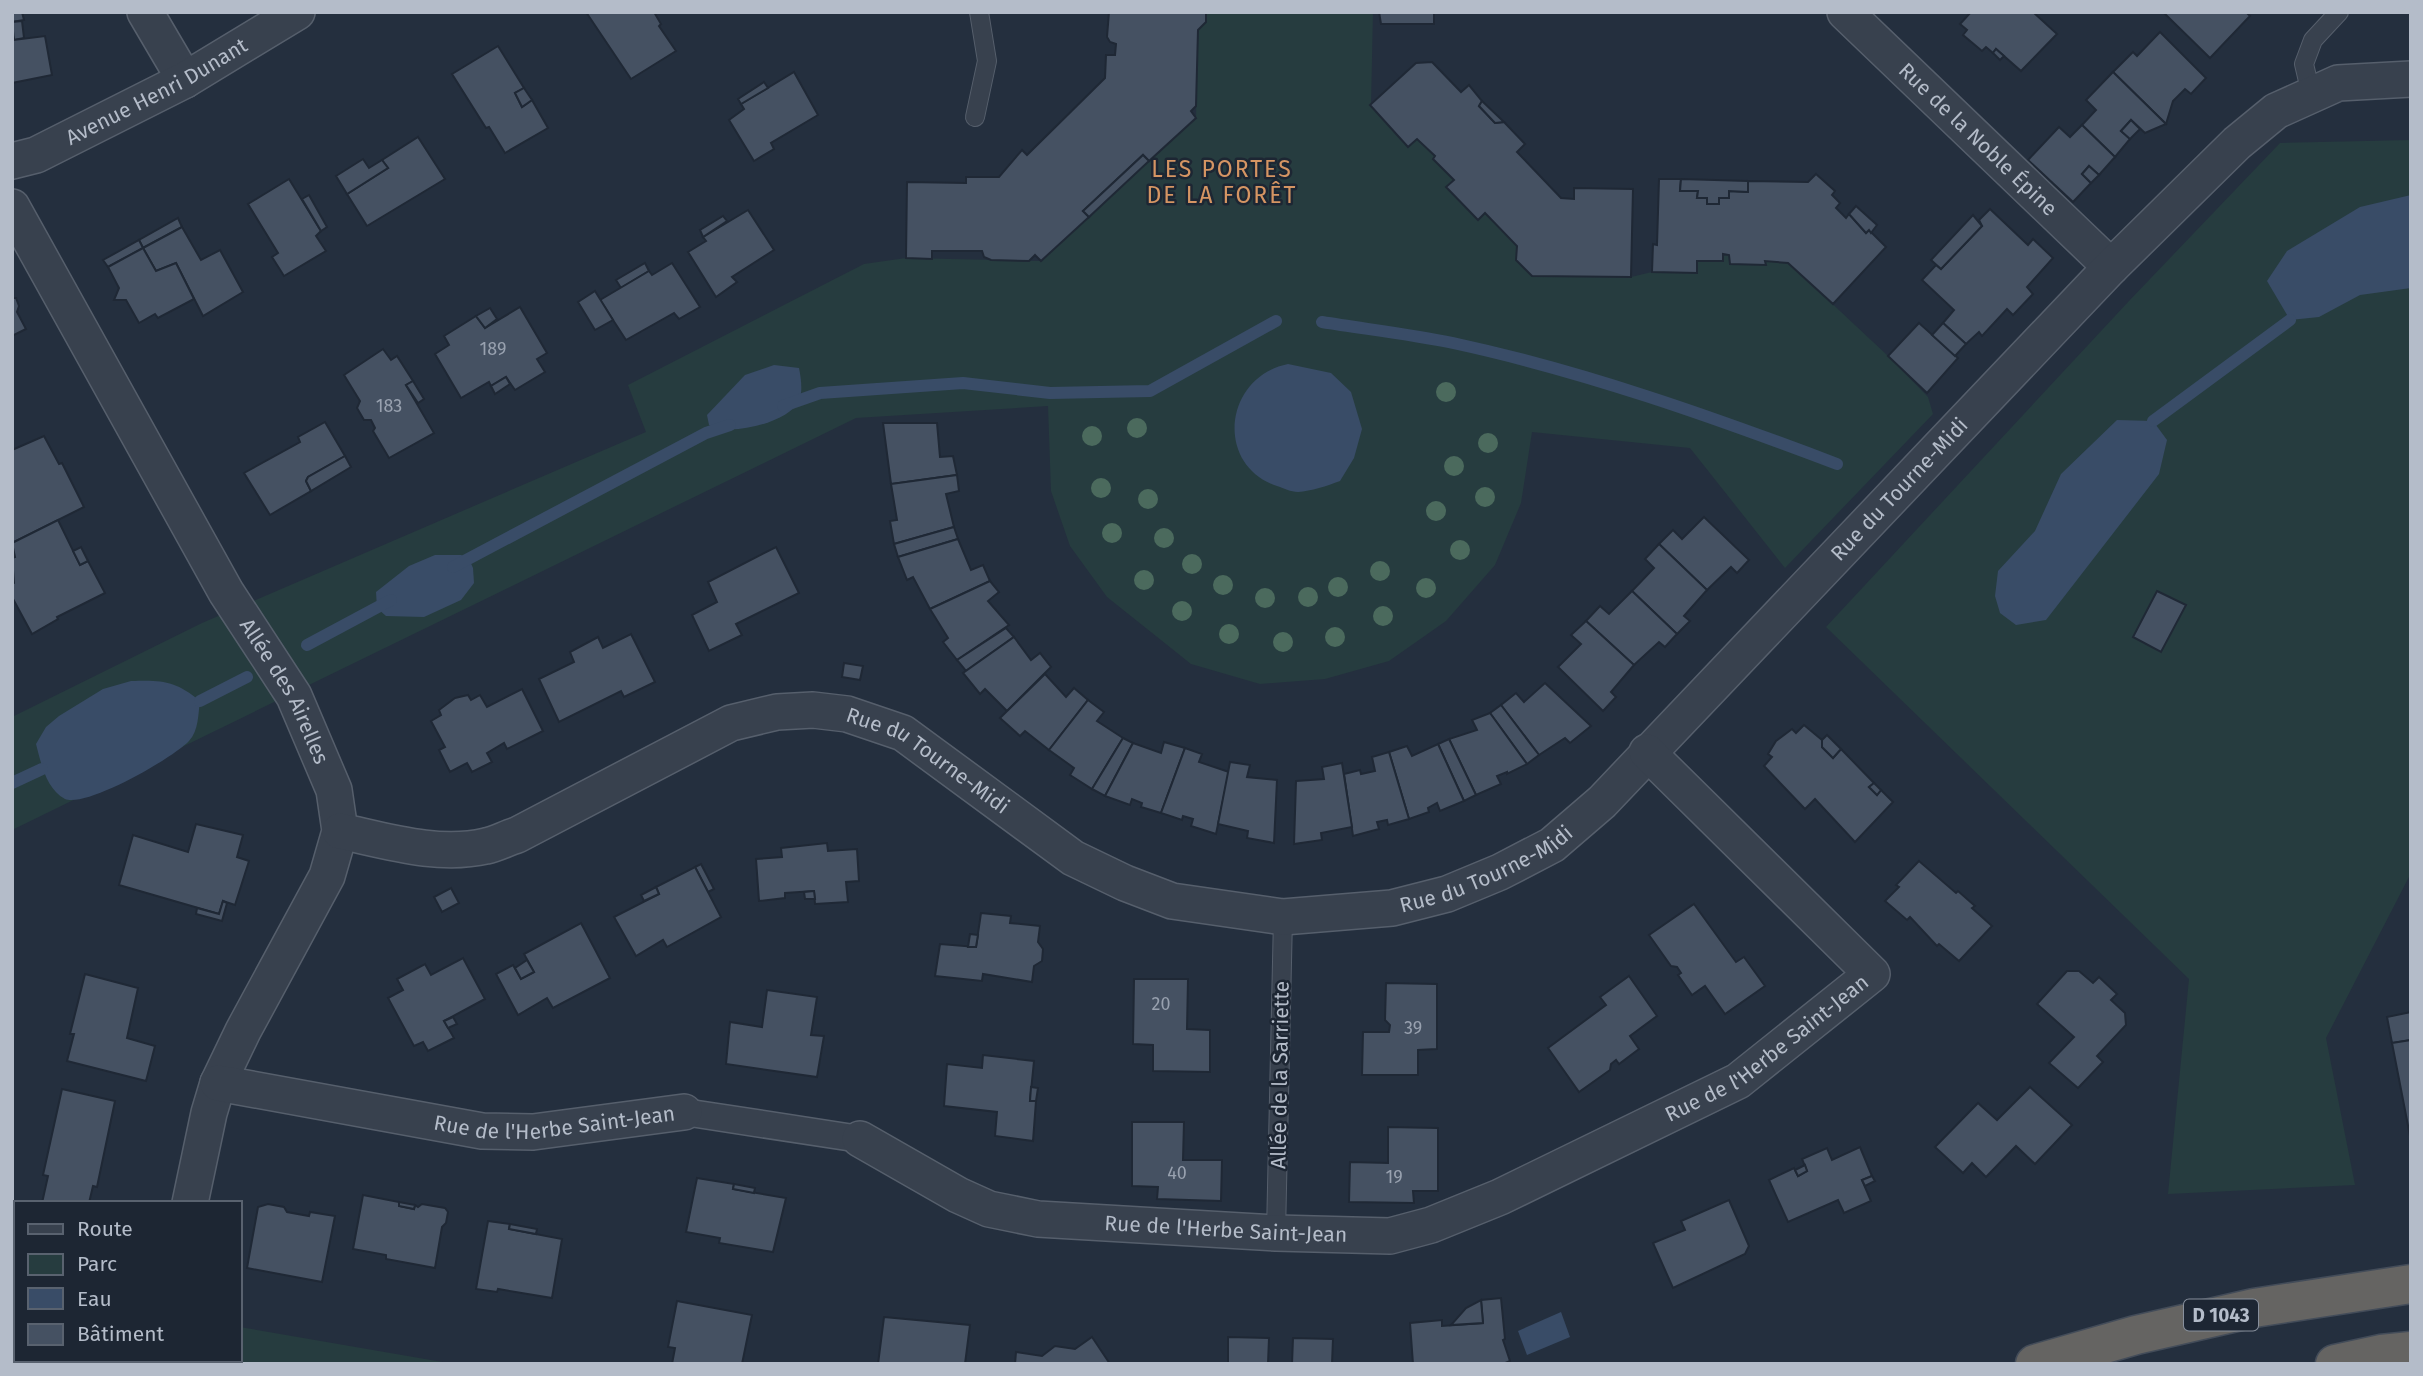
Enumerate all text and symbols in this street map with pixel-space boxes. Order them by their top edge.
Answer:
street label: Avenue Henri Dunant [61,32,252,151]
street label: Rue de la Noble Épine [1893,57,2063,221]
district label: LES PORTES DE LA FORÊT [1147,155,1297,209]
house number: 189 [480,338,506,360]
house number: 183 [376,395,402,417]
street label: Rue du Tourne-Midi [1825,412,1974,566]
street label: Allée des Airelles [234,614,334,768]
street label: Rue du Tourne-Midi [843,702,1014,820]
street label: Rue du Tourne-Midi [1397,820,1578,919]
street label: Rue de l'Herbe Saint-Jean [1661,969,1874,1128]
street label: Allée de la Sarriette [1265,981,1295,1169]
house number: 20 [1152,993,1170,1015]
house number: 39 [1404,1017,1422,1039]
street label: Rue de l'Herbe Saint-Jean [432,1100,677,1145]
house number: 40 [1167,1162,1187,1184]
house number: 19 [1385,1166,1403,1188]
legend [14,1201,242,1362]
street label: Rue de l'Herbe Saint-Jean [1104,1210,1347,1248]
text: Route [77,1216,133,1242]
text: Parc [77,1251,117,1277]
text: Eau [77,1286,112,1312]
road number: D 1043 [2184,1300,2258,1330]
text: Bâtiment [77,1321,164,1347]

